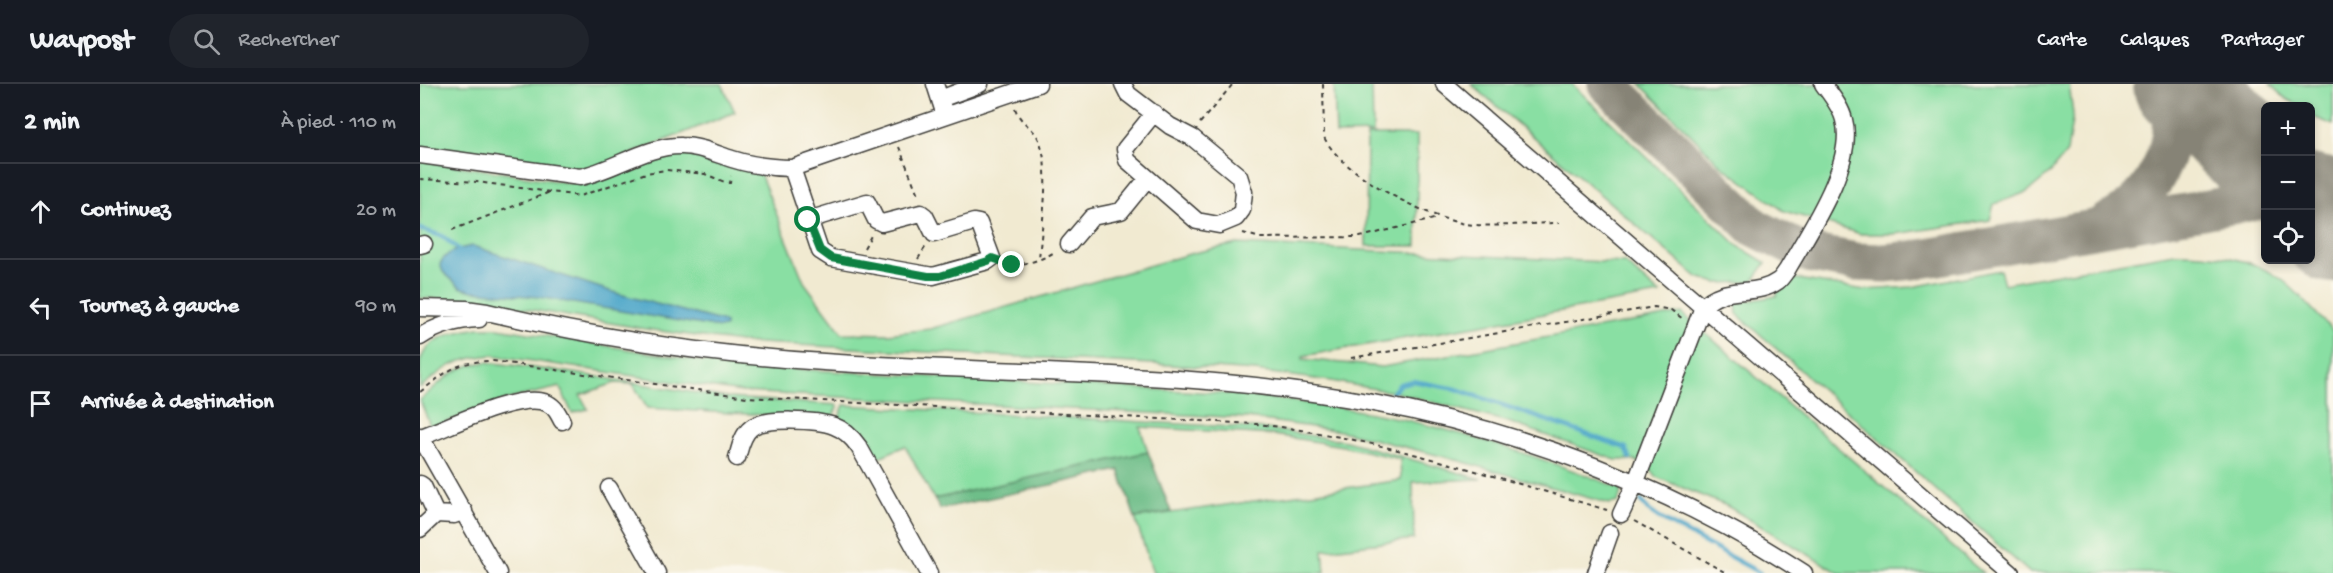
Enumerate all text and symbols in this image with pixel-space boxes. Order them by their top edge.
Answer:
search box [169,14,589,68]
text: Waypost [30,25,133,58]
icon: search [190,25,223,58]
text: Rechercher [238,28,338,54]
text: Carte [2037,29,2087,54]
text: Calques [2120,29,2189,54]
text: Partager [2222,29,2303,54]
map controls [2261,102,2315,264]
button: + [2261,102,2315,156]
text: 2 min [24,108,79,139]
text: À pied · 110 m [281,112,396,135]
button: − [2261,156,2315,210]
icon: ahead [24,195,57,228]
text: Continuez [81,198,170,224]
text: 20 m [356,200,396,223]
route start [794,206,820,232]
button: locate [2261,210,2315,264]
route end [998,251,1024,277]
icon: left [24,291,57,324]
text: Tournez à gauche [81,294,239,320]
text: 90 m [356,296,396,319]
icon: arrive [24,387,57,420]
text: Arrivée à destination [81,390,274,416]

